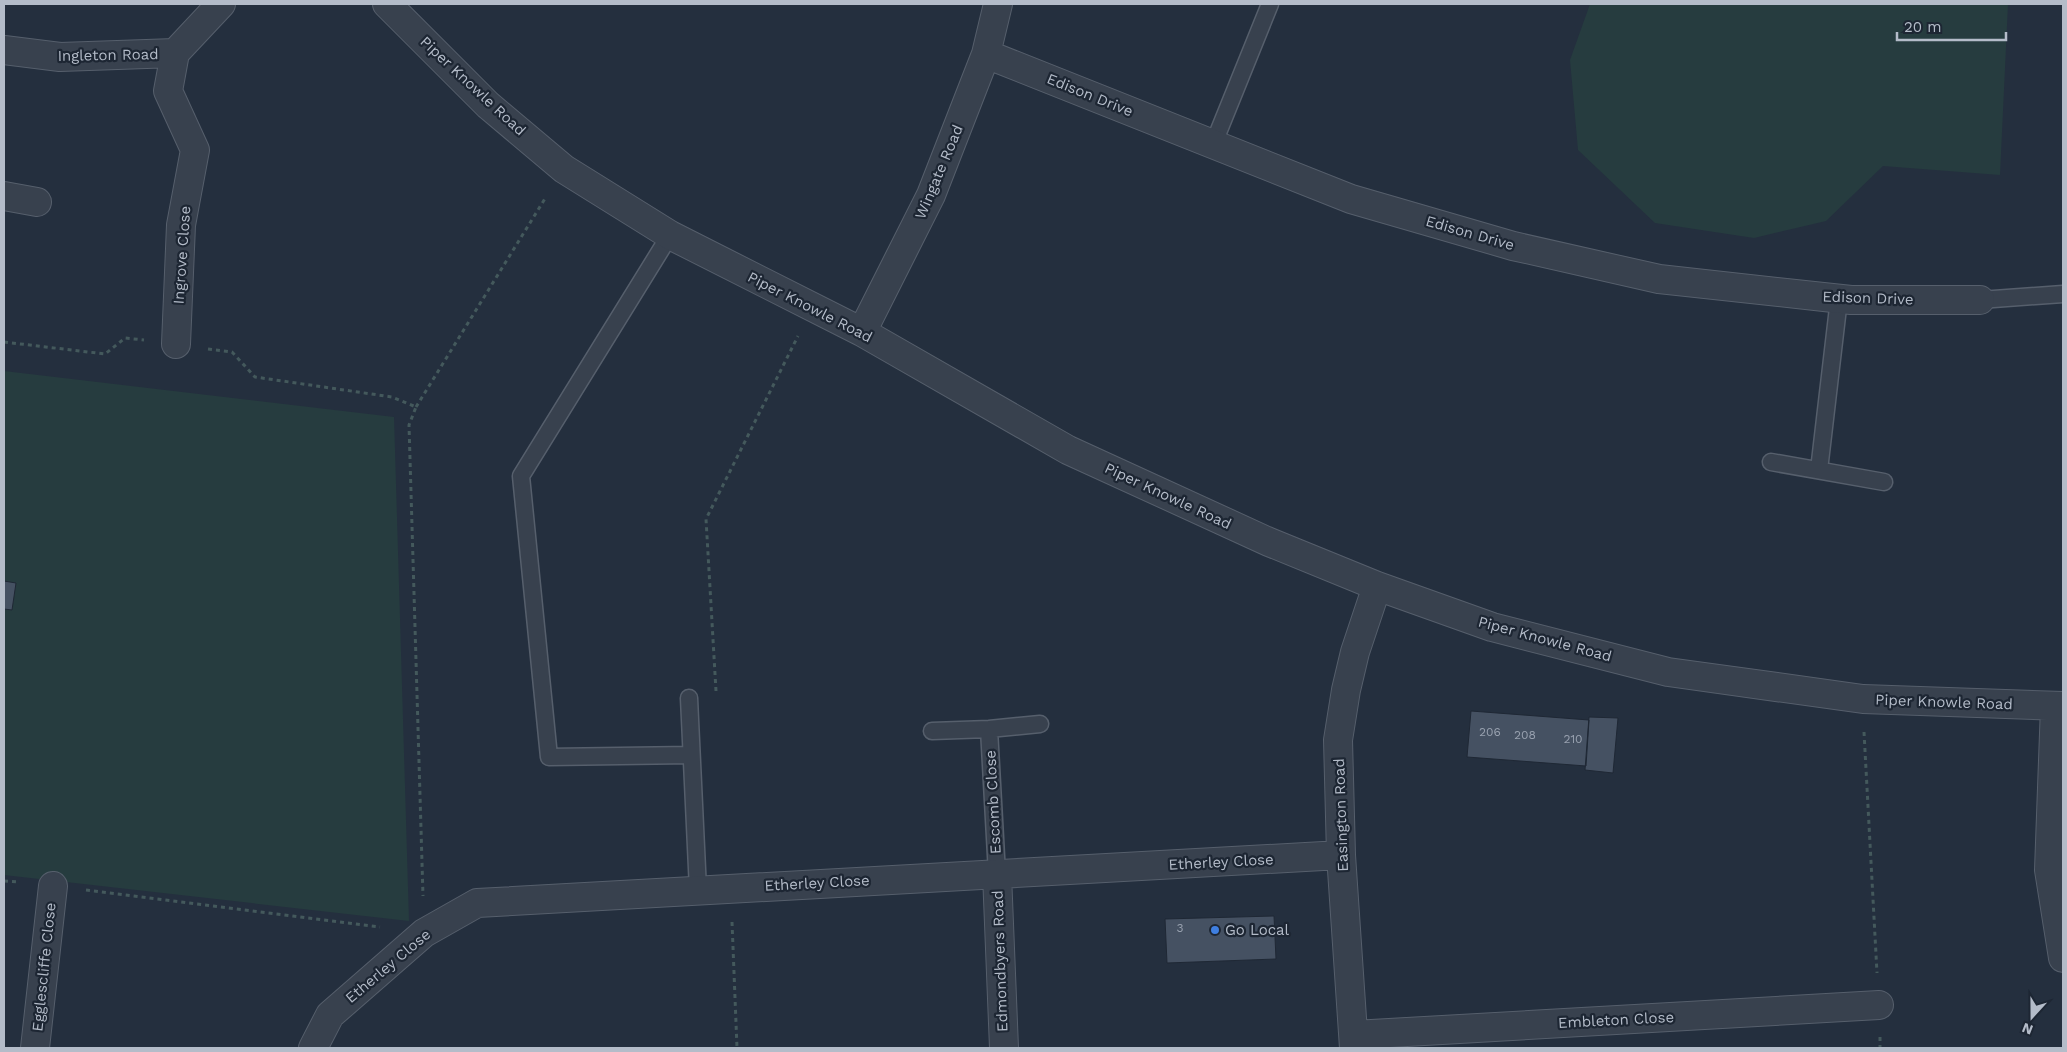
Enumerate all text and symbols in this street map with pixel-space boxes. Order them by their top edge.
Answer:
scale bar [1897,10,2006,42]
text: 20 m [1904,18,1942,36]
street label: Piper Knowle Road [417,33,529,139]
street label: Ingleton Road [57,45,159,65]
street label: Edison Drive [1044,70,1136,120]
street label: Wingate Road [911,122,967,222]
street label: Ingrove Close [170,205,194,305]
street label: Edison Drive [1424,212,1516,254]
street label: Piper Knowle Road [745,268,875,346]
street label: Edison Drive [1822,287,1914,309]
street label: Piper Knowle Road [1102,459,1234,533]
street label: Piper Knowle Road [1476,613,1614,665]
street label: Piper Knowle Road [1875,691,2013,713]
house number: 206 [1479,725,1501,739]
house number: 208 [1514,728,1536,742]
house number: 210 [1563,732,1583,746]
street label: Escomb Close [981,750,1005,854]
street label: Easington Road [1330,758,1352,872]
street label: Etherley Close [1168,850,1274,874]
street label: Etherley Close [764,871,870,895]
street label: Edmondbyers Road [989,890,1011,1032]
street label: Egglescliffe Close [28,902,60,1032]
house number: 3 [1177,921,1184,935]
place label: Go Local [1225,921,1290,939]
marker: Go Local [1209,924,1221,936]
street label: Etherley Close [342,925,434,1007]
north arrow [2007,992,2057,1042]
street label: Embleton Close [1557,1008,1675,1032]
text: N [2020,1020,2035,1038]

